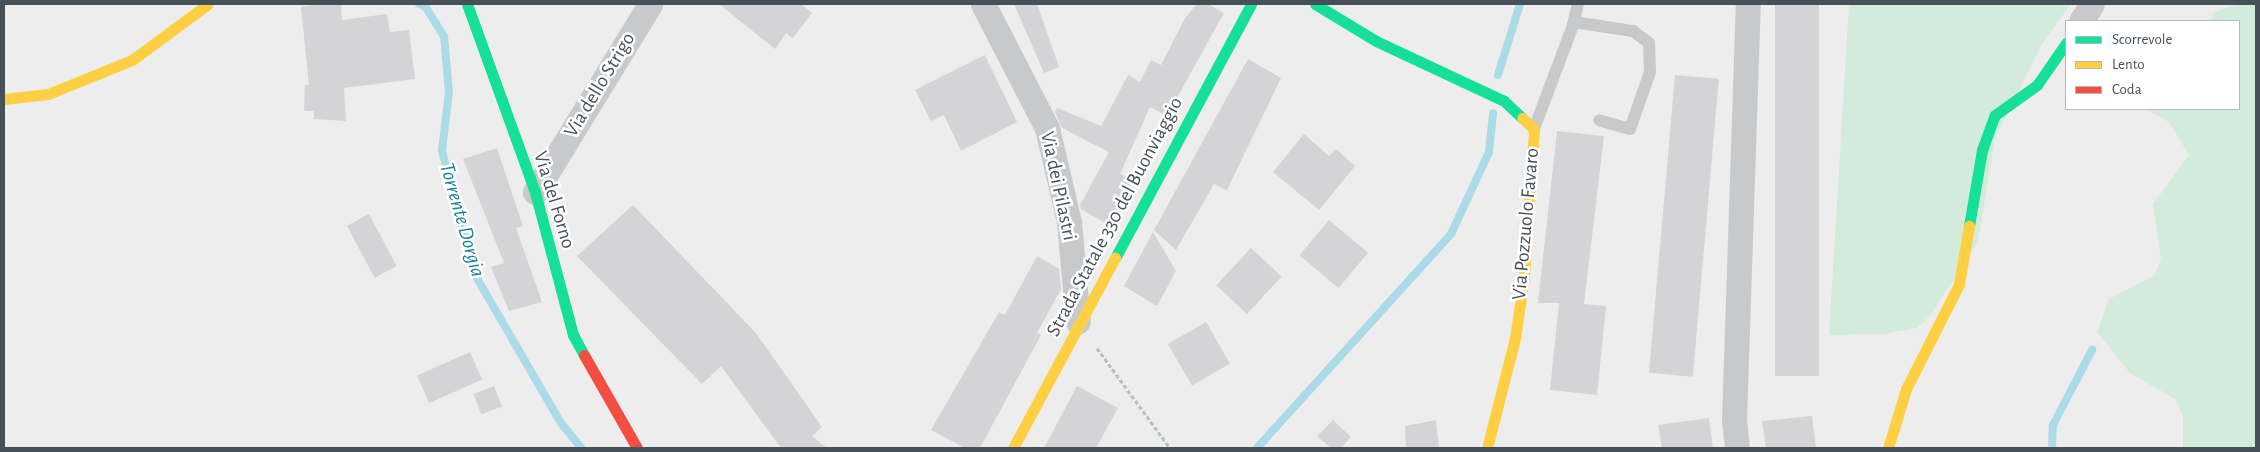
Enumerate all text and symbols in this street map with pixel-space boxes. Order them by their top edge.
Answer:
legend [2065,20,2240,110]
street label: Via dello Strigo [559,28,641,142]
text: Scorrevole [2112,32,2172,47]
text: Lento [2112,57,2145,72]
text: Coda [2112,82,2142,97]
street label: Strada Statale 330 del Buonviaggio [1042,93,1188,341]
street label: Via dei Pilastri [1035,129,1081,243]
street label: Via Pozzuolo Favaro [1507,147,1545,301]
street label: Via del Forno [528,148,580,252]
water label: Torrente Dorgia [434,160,490,280]

